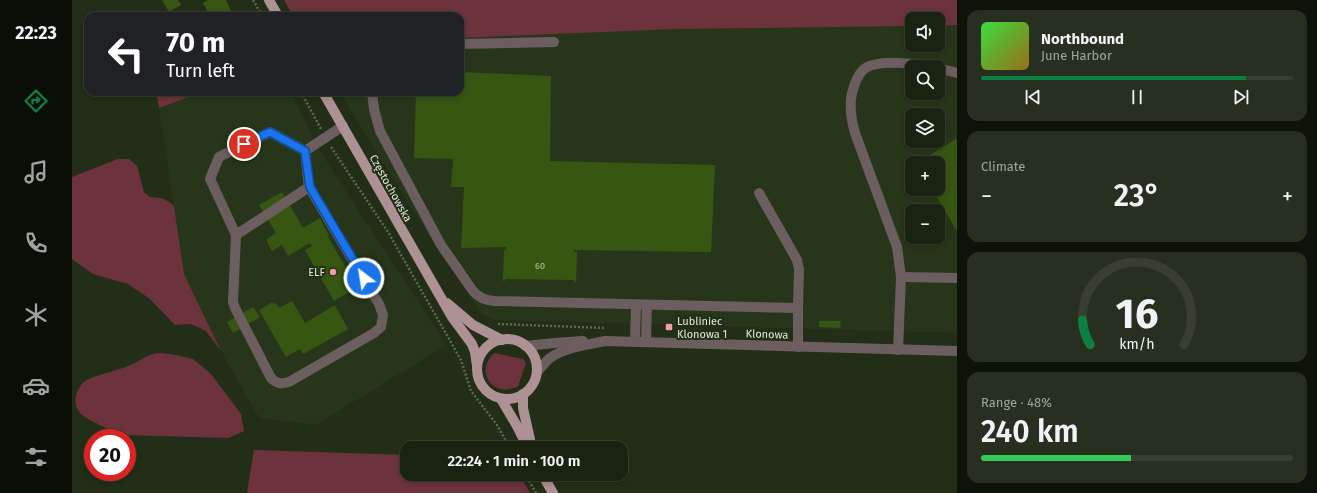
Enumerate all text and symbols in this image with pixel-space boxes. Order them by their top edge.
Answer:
map controls [905,12,945,244]
button: sound [905,12,945,52]
text: 22:23 [15,22,57,44]
text: 70 m [166,26,225,59]
icon: left [100,28,152,80]
text: Northbound [1041,30,1124,48]
text: June Harbor [1041,48,1112,63]
text: Turn left [166,60,235,82]
button: search [905,60,945,100]
icon: previous [1022,86,1044,108]
icon: pause [1126,86,1148,108]
icon: next [1230,86,1252,108]
icon: directions [22,87,50,115]
button: layers [905,108,945,148]
pin [227,127,261,161]
icon: arrive [233,133,255,155]
street label: Częstochowska [367,152,414,224]
button: + [905,156,945,196]
icon: music [22,158,50,186]
text: Climate [981,159,1025,174]
text: 23° [1114,178,1160,214]
text: − [981,183,992,210]
text: + [1282,183,1293,210]
button: − [905,204,945,244]
icon: phone [22,229,50,257]
position arrow [343,257,385,299]
house number: 60 [535,261,545,271]
place label: ELF [308,266,326,279]
marker: ELF [328,267,338,277]
text: 16 [1116,289,1158,339]
icon: climate [22,301,50,329]
place label: Lubliniec Klonowa 1 [677,315,727,341]
marker: Lubliniec Klonowa 1 [664,322,674,332]
street label: Klonowa [745,327,789,342]
text: km/h [1119,335,1155,352]
icon: car [22,372,50,400]
text: Range · 48% [981,395,1052,410]
text: 240 km [981,414,1079,450]
speed limit sign: 20 [84,429,136,481]
icon: filters [22,443,50,471]
text: 22:24 · 1 min · 100 m [447,452,581,470]

